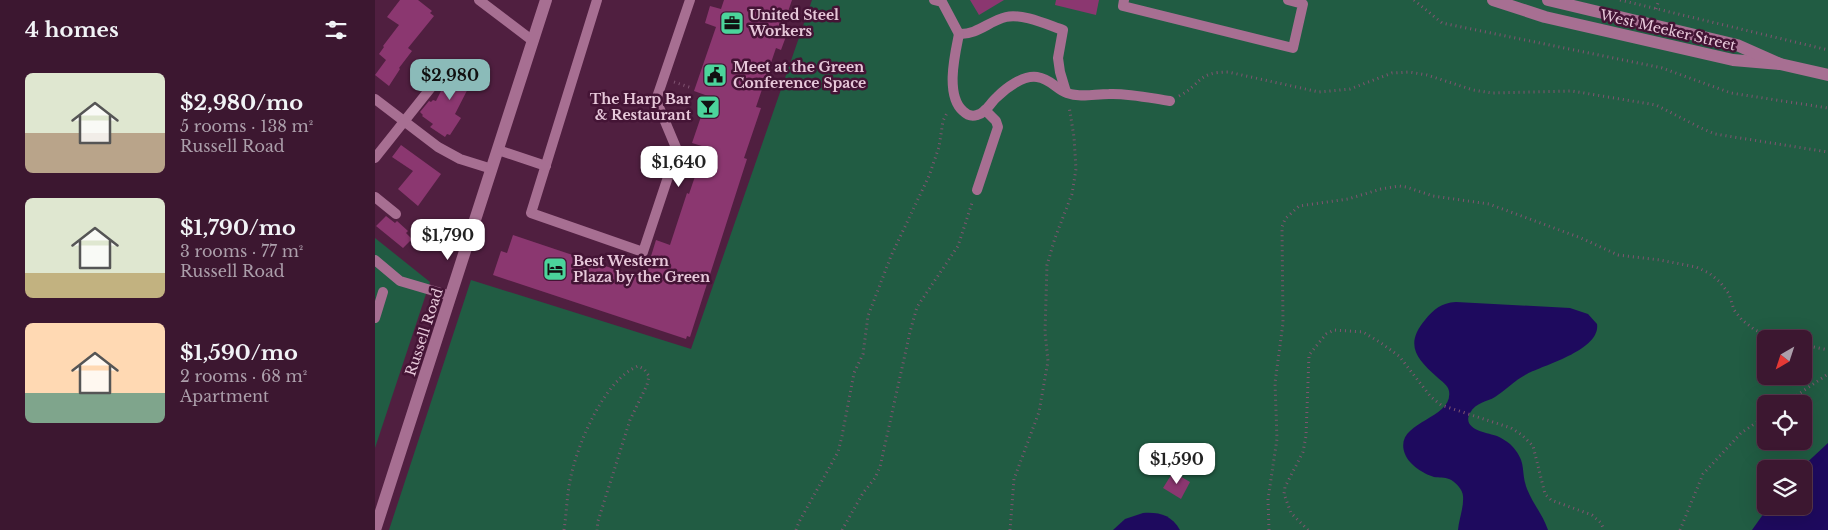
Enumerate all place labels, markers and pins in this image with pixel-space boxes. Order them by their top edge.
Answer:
place label: United Steel Workers [748,6,839,40]
office icon: United Steel Workers [719,10,745,36]
pin: $2,980 [409,58,491,101]
place label: Meet at the Green Conference Space [733,58,866,92]
public building icon: Meet at the Green Conference Space [702,62,728,88]
place label: The Harp Bar & Restaurant [590,90,692,124]
bar icon: The Harp Bar & Restaurant [695,94,721,120]
pin: $1,640 [638,146,720,188]
pin: $1,790 [407,218,489,261]
place label: Best Western Plaza by the Green [573,252,710,286]
hotel icon: Best Western Plaza by the Green [542,256,568,282]
pin: $1,590 [1136,442,1218,485]

